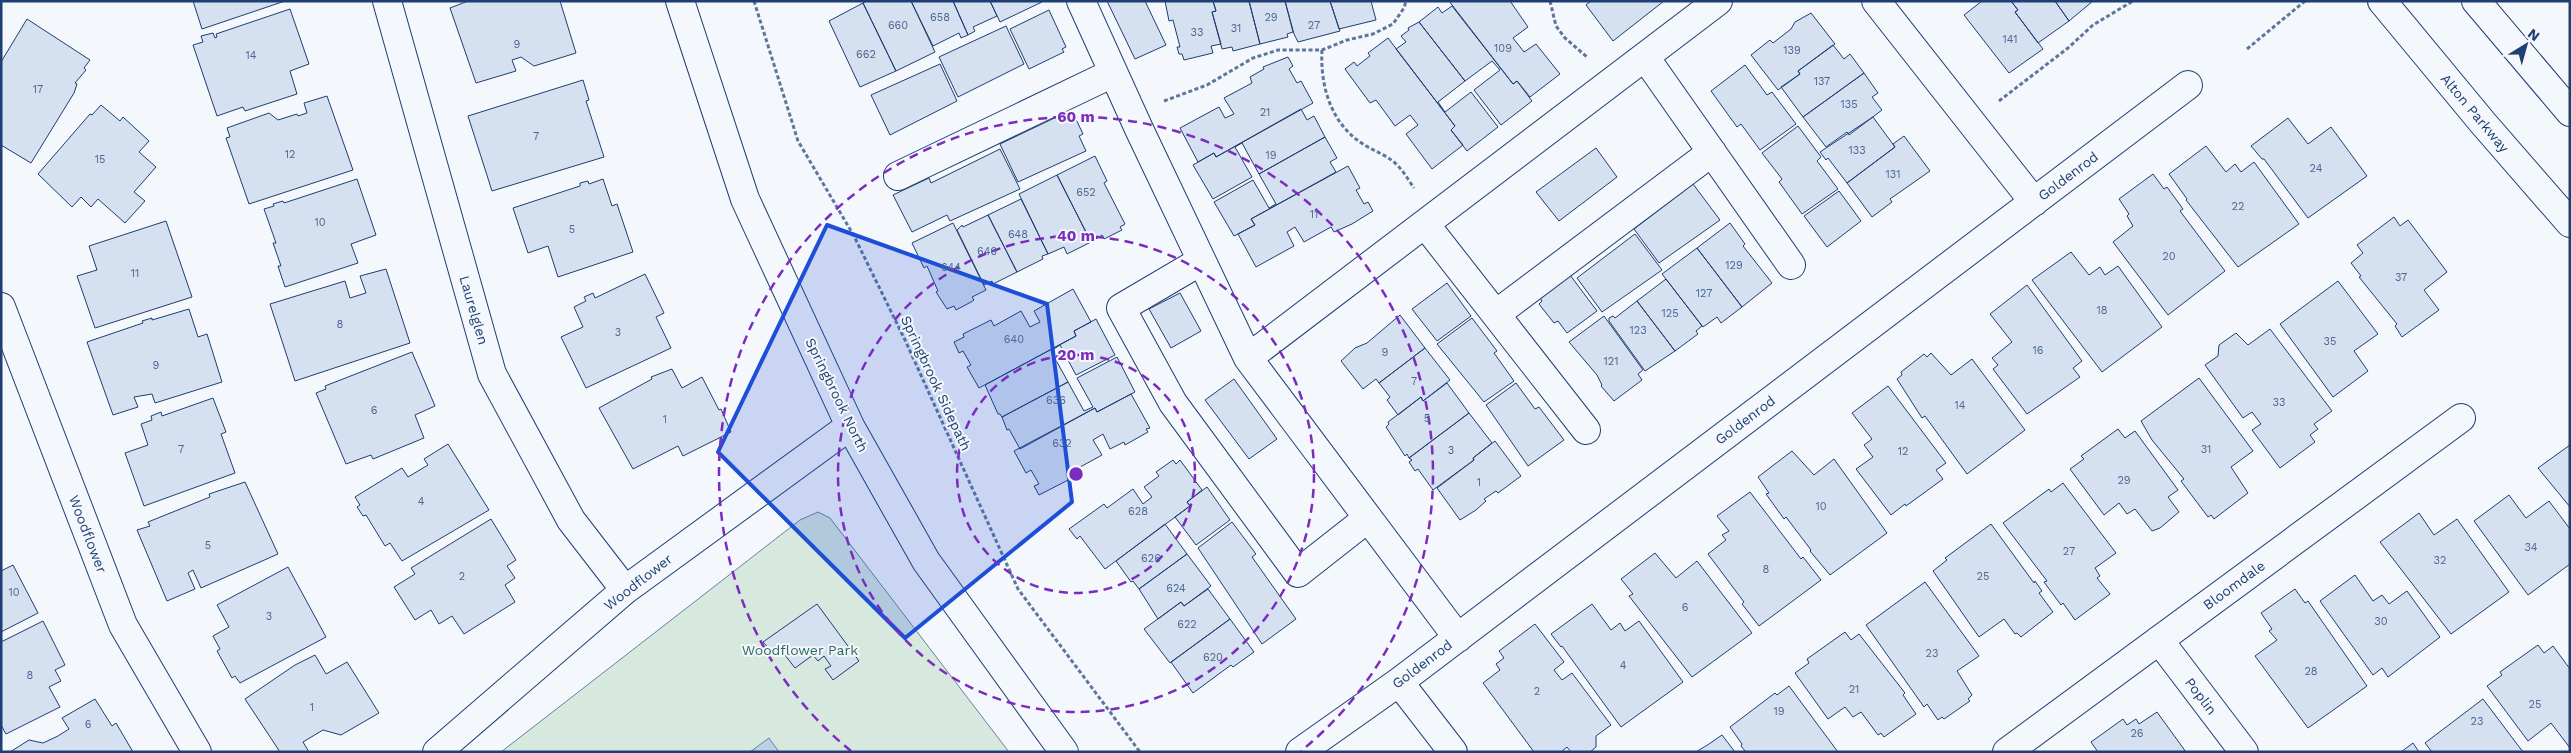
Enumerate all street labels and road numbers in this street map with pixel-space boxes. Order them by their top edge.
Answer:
street label: Alton Parkway [2438,71,2513,156]
street label: Goldenrod [2035,148,2101,204]
street label: Laurelglen [456,274,492,346]
street label: Springbrook Sidepath [898,313,974,453]
street label: Springbrook North [802,335,872,455]
street label: Goldenrod [1712,392,1778,448]
street label: Woodflower [66,493,110,575]
street label: Woodflower [601,550,675,613]
street label: Bloomdale [2200,557,2268,613]
street label: Goldenrod [1389,636,1455,692]
street label: Poplin [2182,674,2220,718]

